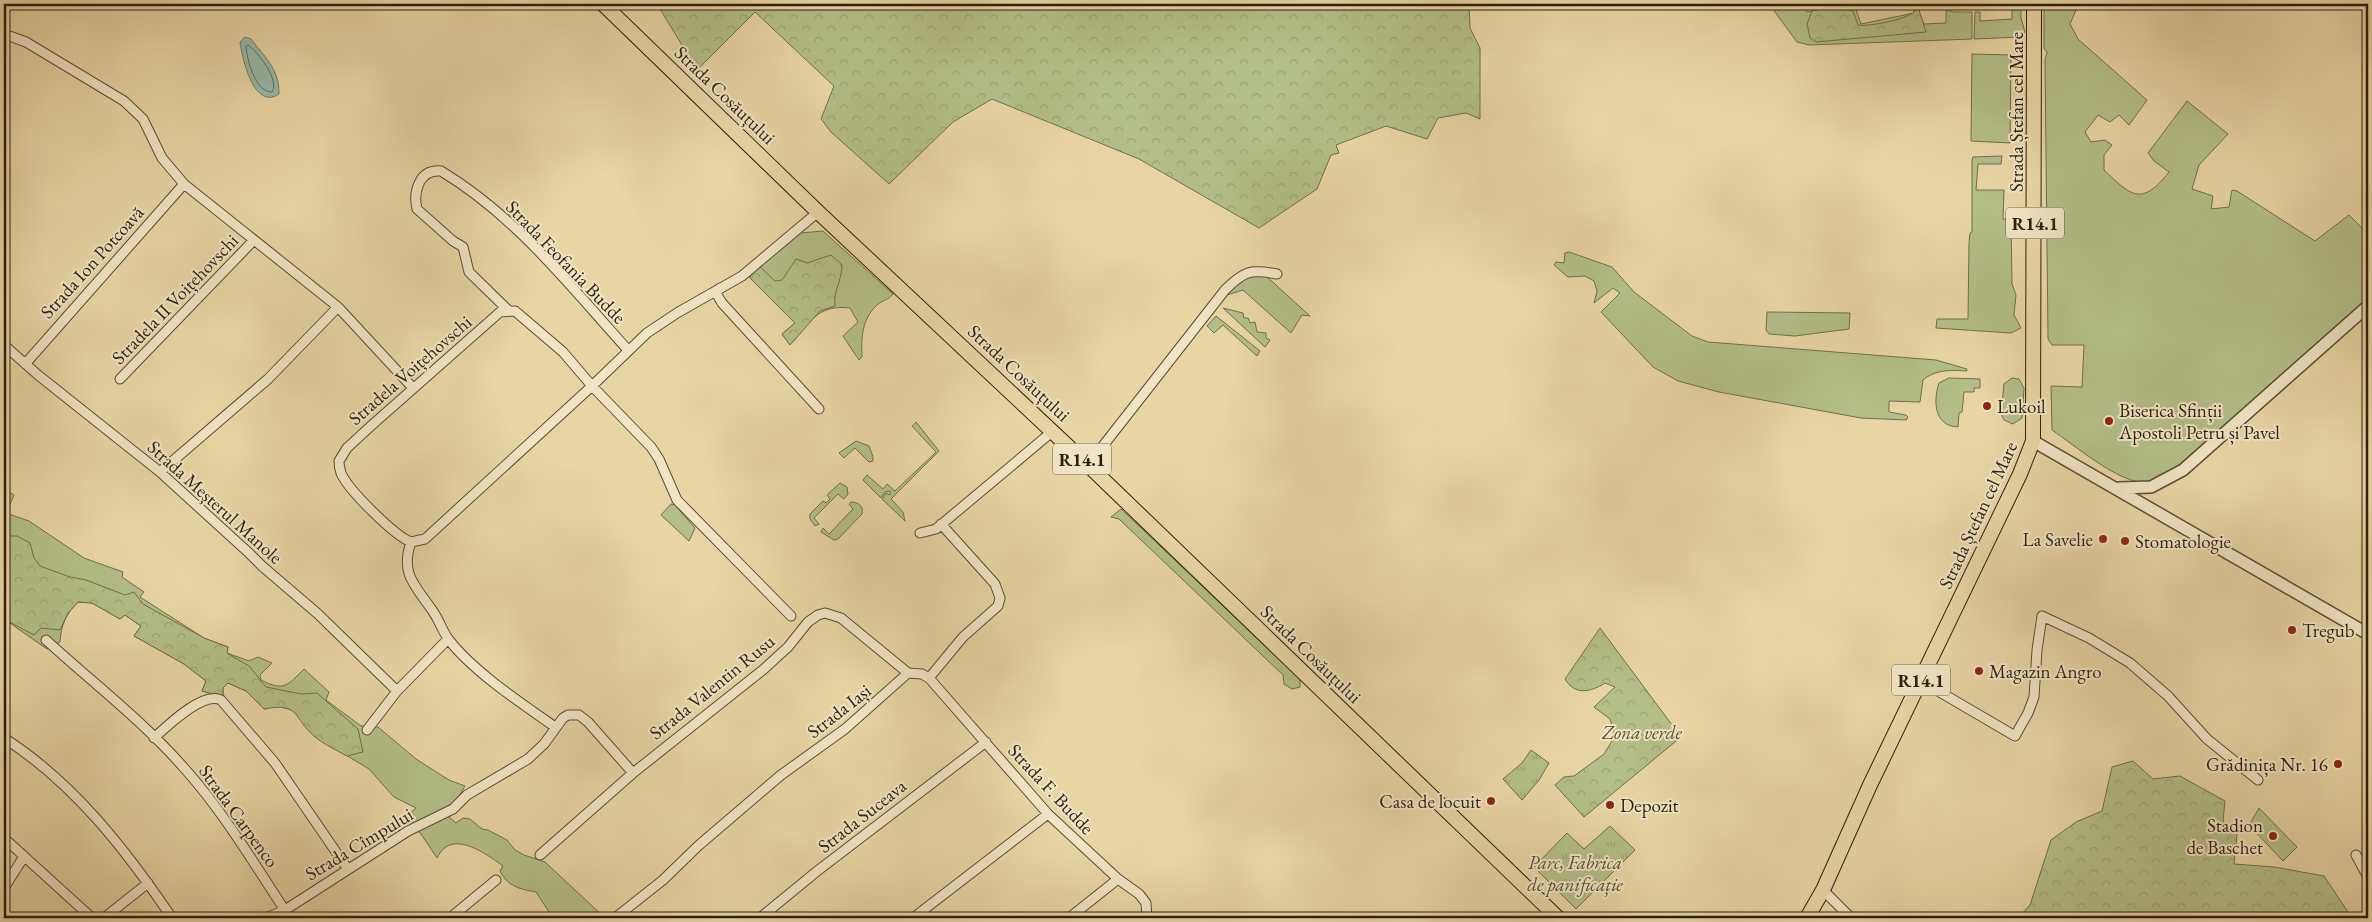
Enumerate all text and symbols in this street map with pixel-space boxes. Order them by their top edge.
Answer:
street label: Strada Ștefan cel Mare [2004,32,2029,192]
street label: Strada Cosăuțului [669,40,781,150]
street label: Strada Feofania Budde [501,195,631,329]
street label: Strada Ion Potcoavă [35,200,150,324]
road number: R14.1 [2006,208,2064,238]
street label: Stradela II Voițehovschi [106,228,244,370]
street label: Stradela Voițehovschi [343,309,477,430]
street label: Strada Cosăuțului [962,319,1076,427]
place label: Lukoil [1997,394,2046,419]
place label: Biserica Sfinții Apostoli Petru și Pavel [2118,398,2280,445]
marker: Lukoil [1981,400,1993,412]
marker: Biserica Sfinții Apostoli Petru și Pavel [2103,415,2115,427]
street label: Strada Meșterul Manole [142,435,288,569]
street label: Strada Ștefan cel Mare [1933,437,2023,593]
road number: R14.1 [1053,444,1111,474]
place label: La Savelie [2023,527,2093,552]
place label: Stomatologie [2135,529,2231,554]
marker: La Savelie [2097,533,2109,545]
marker: Stomatologie [2119,535,2131,547]
street label: Strada Cosăuțului [1255,599,1367,709]
place label: Tregub [2302,618,2355,643]
marker: Tregub [2286,624,2298,636]
street label: Strada Valentin Rusu [644,629,780,745]
place label: Magazin Angro [1989,659,2102,684]
road number: R14.1 [1892,664,1950,696]
marker: Magazin Angro [1973,665,1985,677]
street label: Strada Iași [802,678,876,744]
park label: Zona verde [1601,720,1683,745]
street label: Strada F. Budde [1002,738,1100,840]
place label: Grădinița Nr. 16 [2206,752,2328,777]
marker: Grădinița Nr. 16 [2332,758,2344,770]
street label: Strada Carpenco [193,760,285,872]
street label: Strada Suceava [812,773,912,859]
place label: Casa de locuit [1379,789,1481,814]
place label: Depozit [1620,793,1679,818]
marker: Casa de locuit [1485,795,1497,807]
marker: Depozit [1604,799,1616,811]
street label: Strada Cîmpului [300,802,418,886]
place label: Stadion de Baschet [2186,813,2263,860]
marker: Stadion de Baschet [2267,830,2279,842]
park label: Parc, Fabrica de panificație [1527,850,1623,897]

